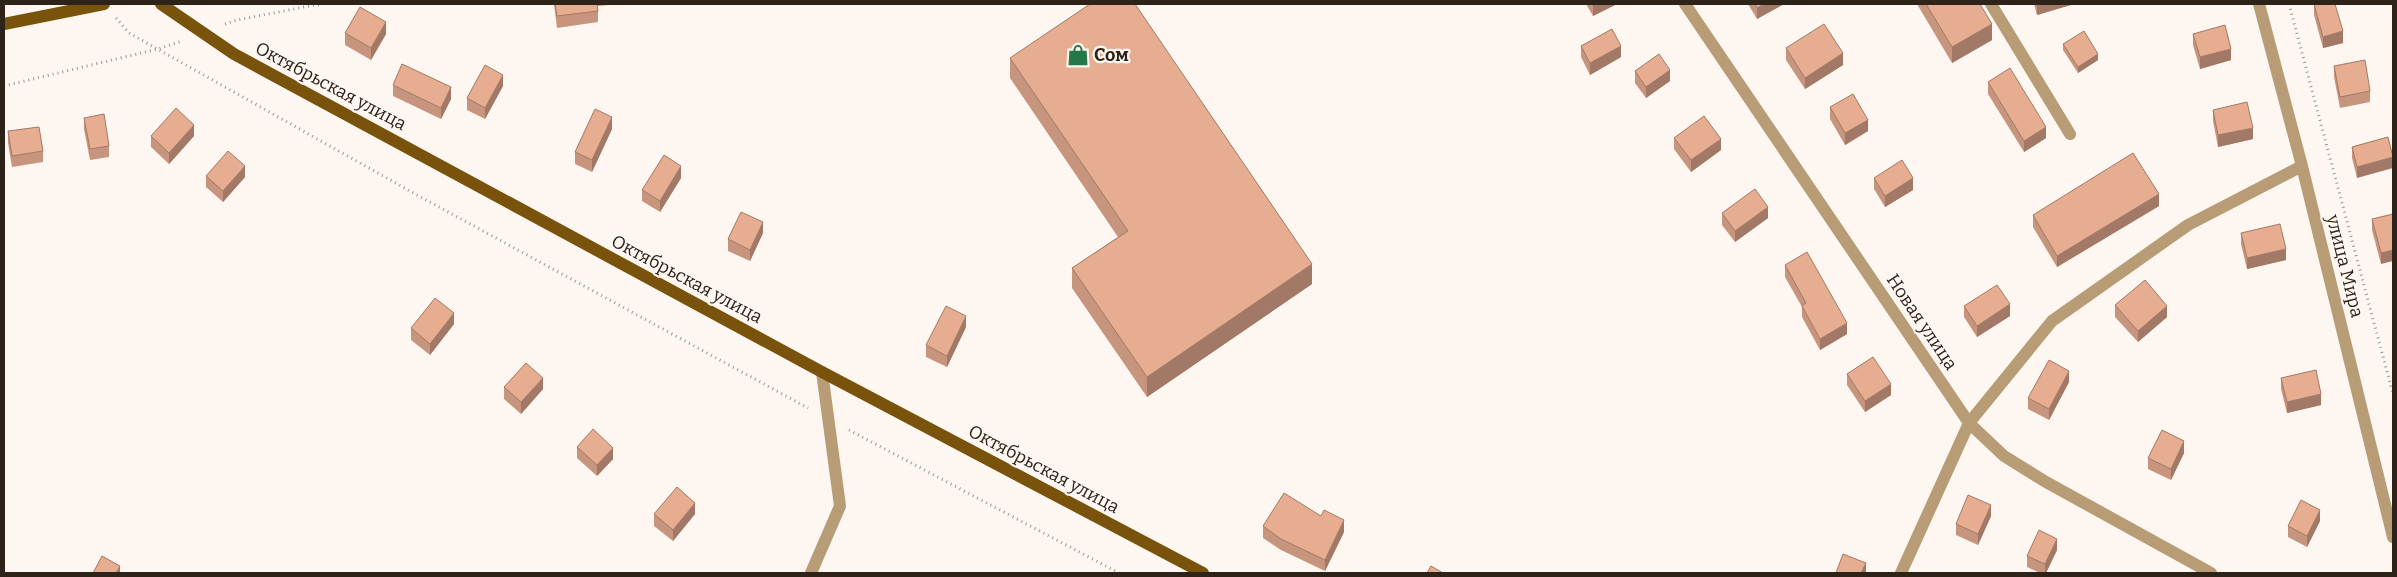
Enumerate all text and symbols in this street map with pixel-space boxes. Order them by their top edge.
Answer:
street label: Октябрьская улица [252,37,410,135]
shop icon: Сом [1065,42,1091,68]
place label: Сом [1094,44,1129,66]
street label: улица Мира [2321,211,2368,320]
street label: Октябрьская улица [608,230,766,328]
street label: Новая улица [1882,270,1962,374]
street label: Октябрьская улица [965,420,1123,518]

